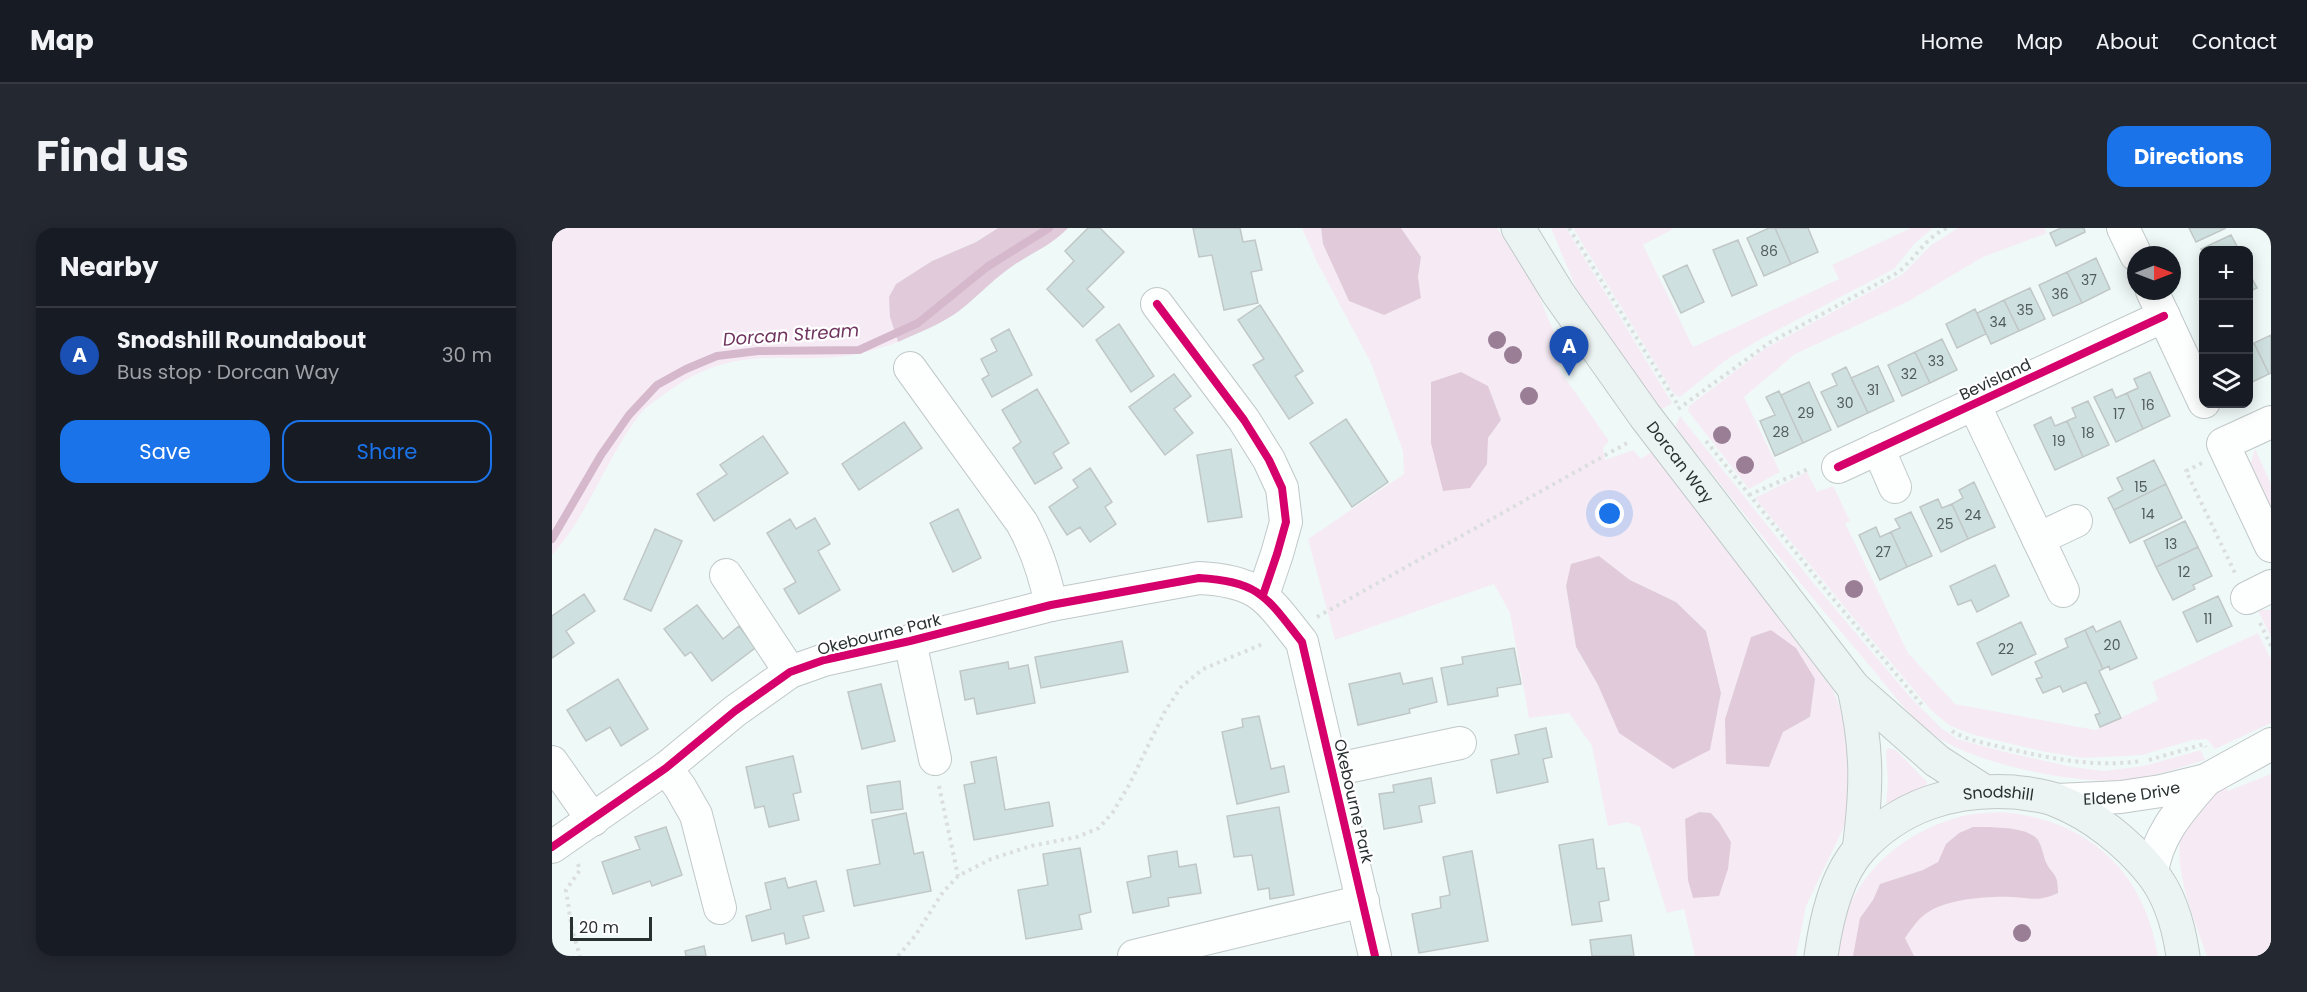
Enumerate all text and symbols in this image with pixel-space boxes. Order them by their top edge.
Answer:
text: Map [30,21,94,60]
text: Home [1921,27,1983,56]
text: Map [2016,27,2063,56]
text: About [2096,27,2159,56]
text: Contact [2192,27,2277,56]
button: Directions [2107,126,2271,187]
text: Find us [36,127,189,186]
house number: 86 [1760,241,1778,261]
north arrow [2127,246,2181,300]
map controls [2199,246,2253,408]
button: + [2199,246,2253,300]
text: Nearby [60,249,158,285]
house number: 37 [2081,270,2097,290]
house number: 36 [2051,284,2069,304]
house number: 35 [2016,300,2034,320]
button: − [2199,300,2253,354]
house number: 34 [1989,312,2007,332]
water label: Dorcan Stream [722,317,860,352]
text: Snodshill Roundabout [117,325,366,356]
pin: A [1550,326,1588,376]
text: A [72,341,87,369]
text: 30 m [442,341,492,369]
house number: 33 [1928,351,1944,371]
street label: Bevisland [1956,353,2035,406]
button: layers [2199,354,2253,408]
text: Bus stop · Dorcan Way [117,358,339,386]
house number: 32 [1901,364,1917,384]
house number: 31 [1867,380,1879,400]
house number: 30 [1836,393,1854,413]
house number: 16 [2141,395,2155,415]
house number: 29 [1798,403,1814,423]
house number: 17 [2113,404,2125,424]
street label: Dorcan Way [1641,416,1719,508]
button: Save [60,420,270,483]
button: Share [282,420,492,483]
house number: 28 [1773,422,1790,442]
house number: 18 [2081,423,2095,443]
house number: 19 [2052,431,2066,451]
house number: 15 [2134,477,2148,497]
your location [1595,499,1624,528]
house number: 14 [2141,504,2155,524]
house number: 24 [1965,505,1982,525]
house number: 25 [1937,514,1953,534]
house number: 13 [2165,534,2177,554]
house number: 27 [1875,542,1891,562]
house number: 12 [2178,562,2190,582]
street label: Okebourne Park [815,608,944,661]
house number: 11 [2204,609,2212,629]
house number: 20 [2104,635,2120,655]
house number: 22 [1998,639,2014,659]
street label: Okebourne Park [1328,737,1379,866]
street label: Eldene Drive [2083,776,2183,811]
street label: Snodshill [1961,780,2035,806]
scale bar [570,914,652,942]
text: 20 m [579,916,619,939]

